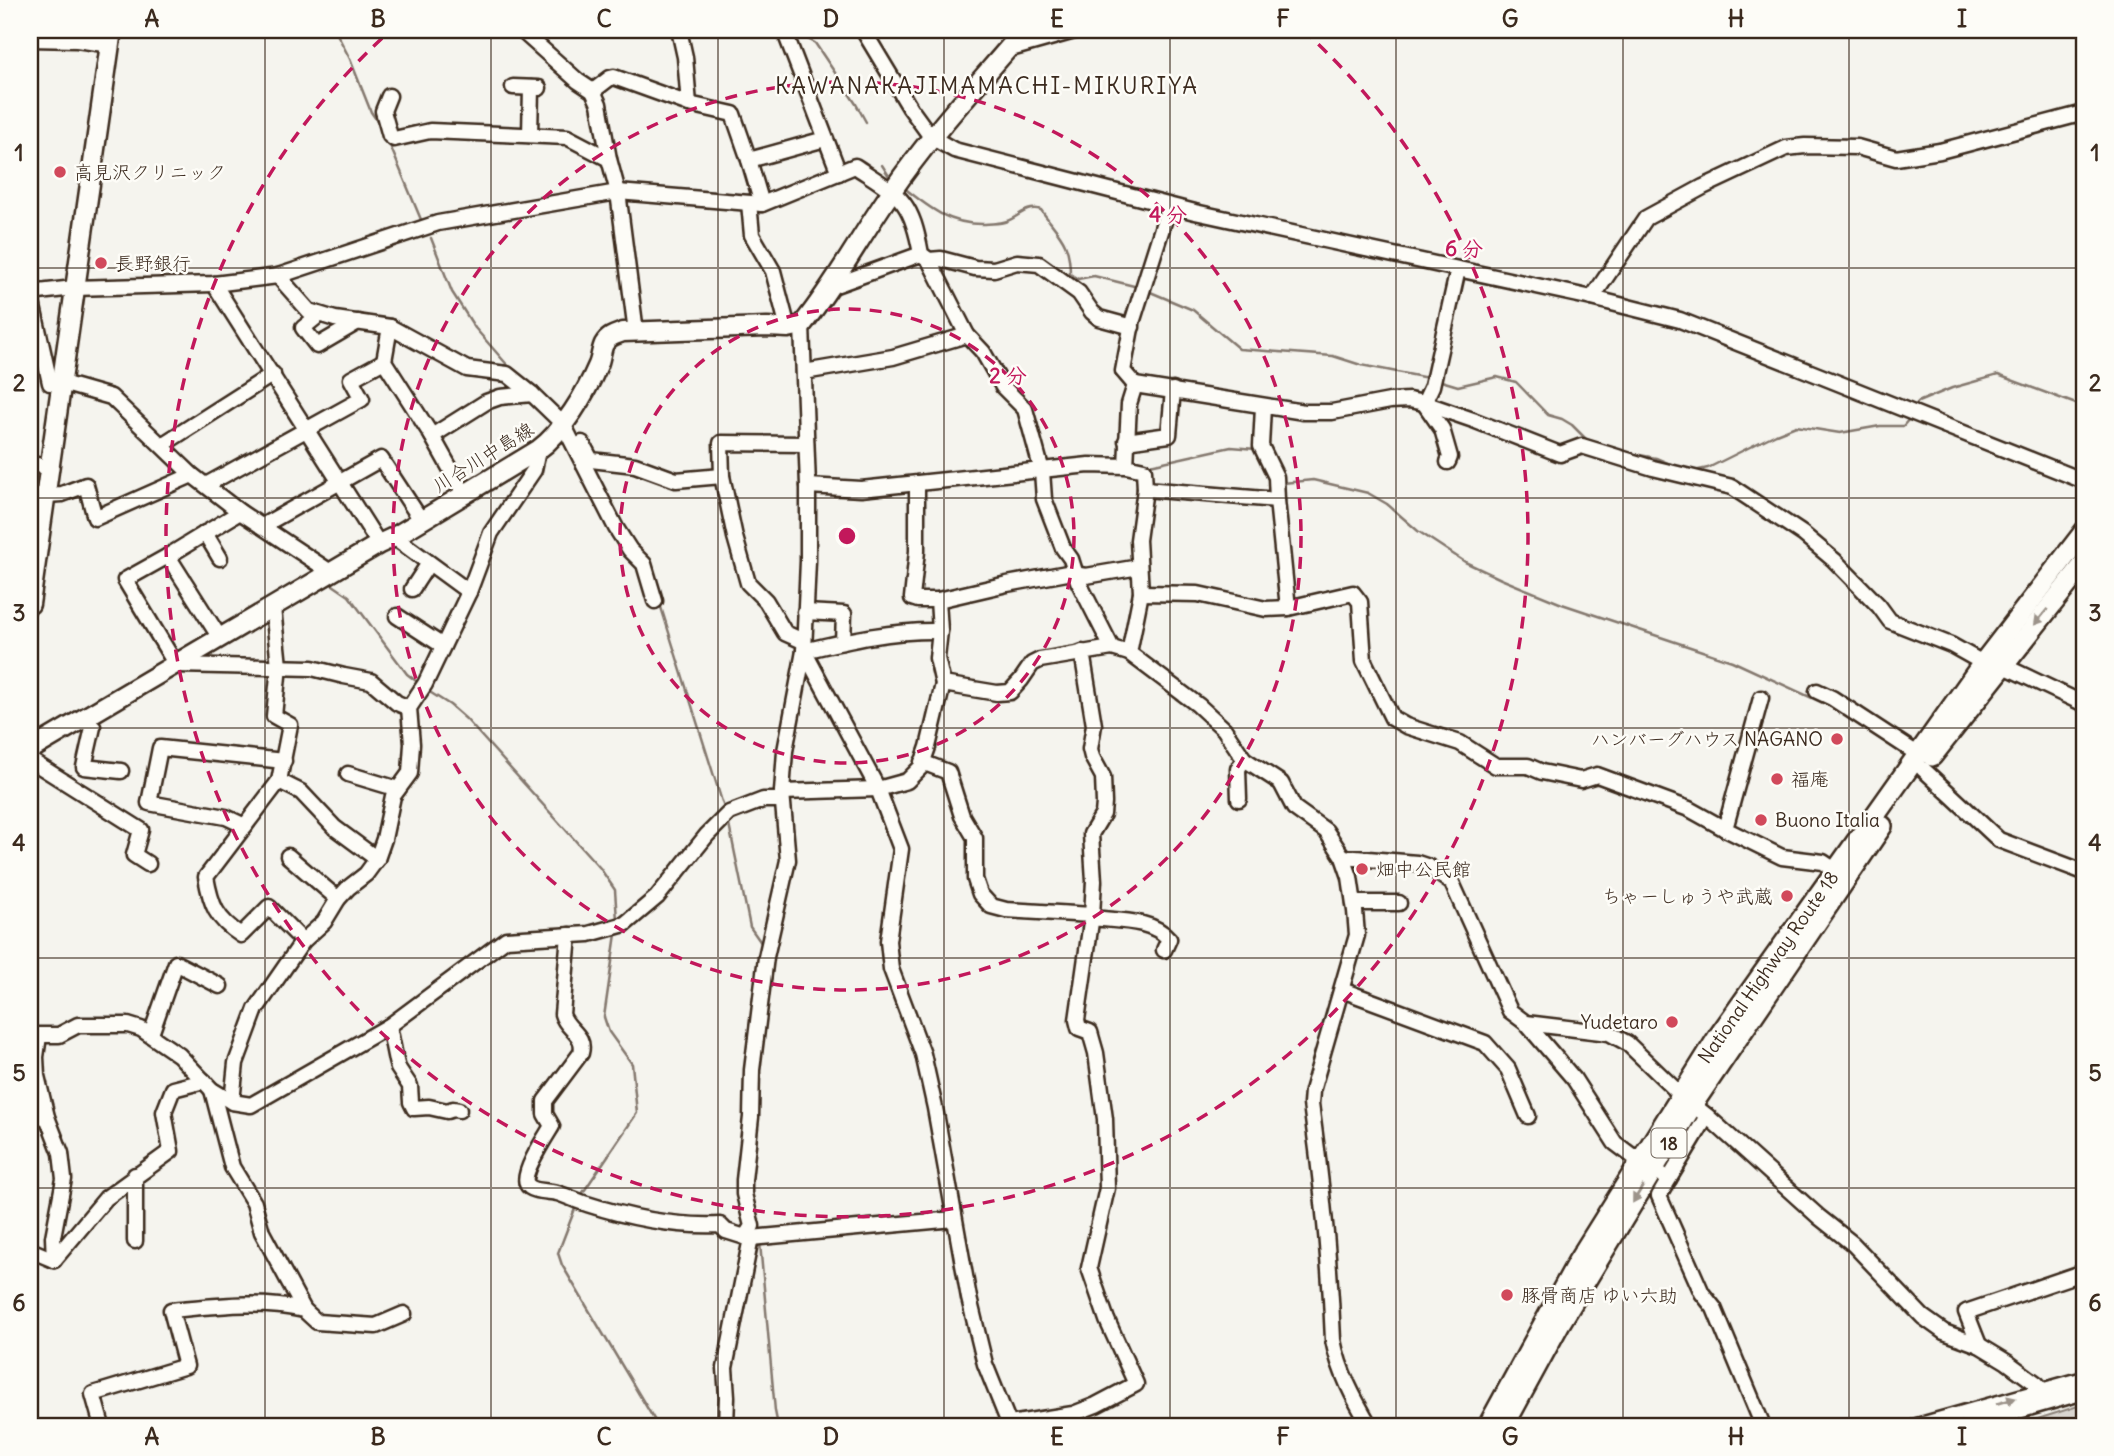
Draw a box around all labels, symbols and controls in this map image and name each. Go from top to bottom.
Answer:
text: A [145,4,160,33]
text: B [370,4,386,33]
text: C [596,4,612,33]
text: D [823,4,839,33]
text: E [1050,4,1064,33]
text: F [1276,4,1290,33]
text: G [1502,4,1518,33]
text: H [1728,4,1744,33]
text: I [1957,4,1967,33]
district label: KAWANAKAJIMAMACHI-MIKURIYA [775,71,1199,100]
text: 1 [14,138,24,167]
text: 1 [2090,138,2100,167]
place label: 高見沢クリニック [74,160,226,184]
marker: 高見沢クリニック [52,164,68,180]
text: 4 分 [1149,201,1187,228]
text: 6 分 [1445,235,1483,262]
place label: 長野銀行 [115,251,191,275]
marker: 長野銀行 [93,255,109,271]
text: 2 分 [989,362,1027,389]
text: 2 [13,368,26,397]
text: 2 [2089,368,2102,397]
street label: 川合川中島線 [428,417,538,497]
centre of rings [835,524,859,548]
text: 3 [12,598,26,627]
text: 3 [2088,598,2102,627]
one-way arrow [2034,607,2049,625]
place label: ハンバーグハウス NAGANO [1591,727,1823,751]
marker: ハンバーグハウス NAGANO [1829,731,1845,747]
place label: 福庵 [1791,767,1829,791]
marker: 福庵 [1769,771,1785,787]
place label: Buono Italia [1775,808,1880,832]
marker: Buono Italia [1753,812,1769,828]
text: 4 [12,828,26,857]
text: 4 [2088,828,2102,857]
place label: 畑中公民館 [1376,857,1471,881]
marker: 畑中公民館 [1354,861,1370,877]
street label: National Highway Route 18 [1692,866,1844,1068]
place label: ちゃーしゅうや武蔵 [1602,884,1773,908]
marker: ちゃーしゅうや武蔵 [1779,888,1795,904]
place label: Yudetaro [1581,1010,1658,1034]
marker: Yudetaro [1664,1014,1680,1030]
text: 5 [12,1058,26,1087]
text: 5 [2088,1058,2102,1087]
road number: 18 [1652,1128,1686,1158]
one-way arrow [1632,1185,1644,1204]
place label: 豚骨商店 ゆい六助 [1521,1283,1678,1307]
marker: 豚骨商店 ゆい六助 [1499,1287,1515,1303]
text: 6 [12,1288,26,1317]
text: 6 [2088,1288,2102,1317]
one-way arrow [1995,1395,2017,1406]
text: A [145,1422,160,1451]
text: B [370,1422,386,1451]
text: C [596,1422,612,1451]
text: D [823,1422,839,1451]
text: E [1050,1422,1064,1451]
text: F [1276,1422,1290,1451]
text: G [1502,1422,1518,1451]
text: H [1728,1422,1744,1451]
text: I [1957,1422,1967,1451]

